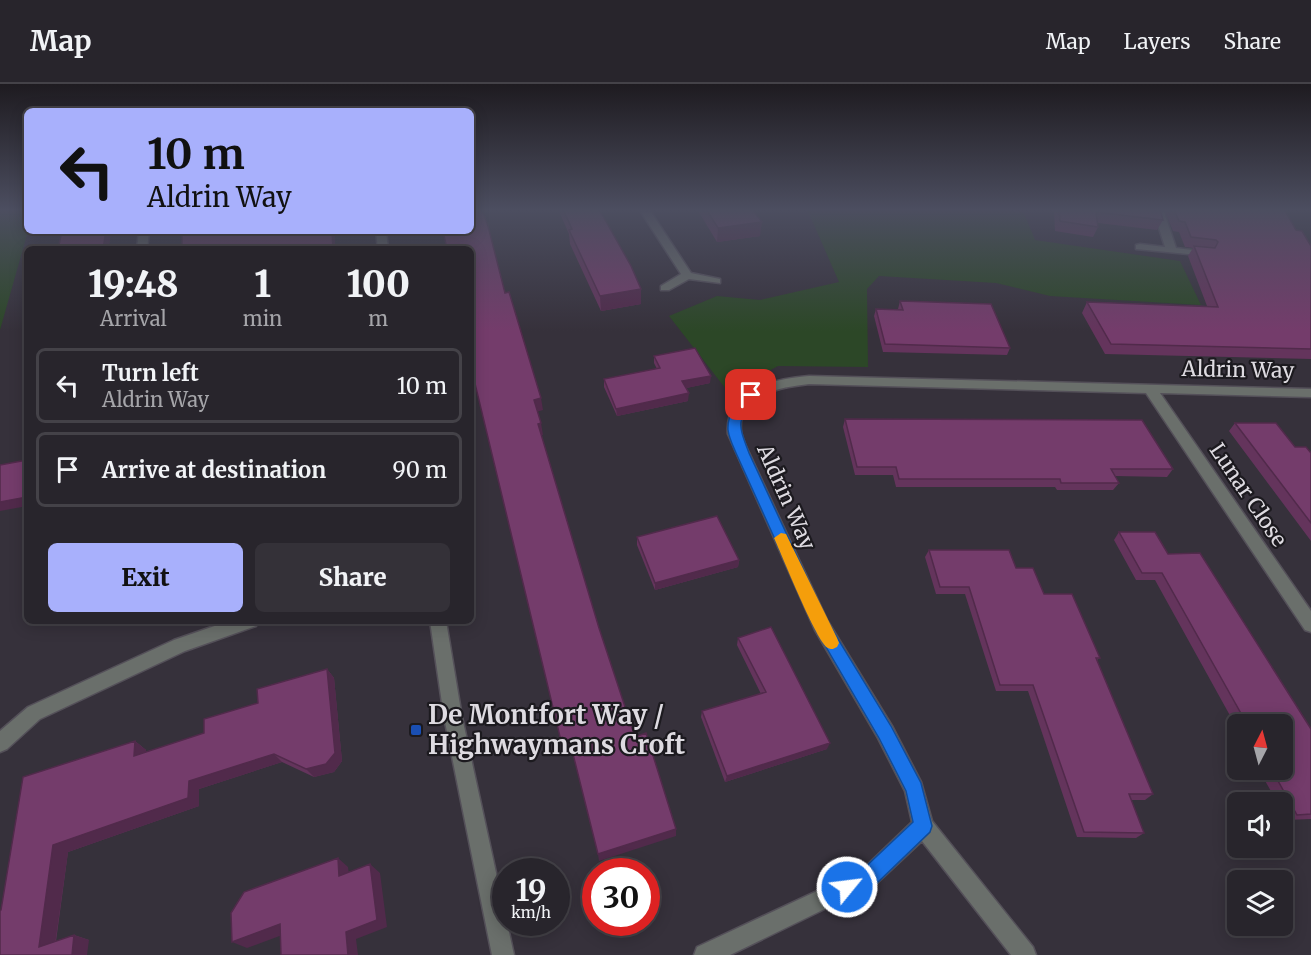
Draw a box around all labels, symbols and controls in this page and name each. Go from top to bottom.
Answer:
text: Map [30,23,92,59]
text: Map [1046,28,1091,55]
text: Layers [1124,28,1191,55]
text: Share [1224,28,1281,55]
text: 10 m [147,128,245,180]
icon: left [48,132,126,210]
text: Aldrin Way [147,180,292,214]
text: 19:48 [88,262,179,307]
text: 1 [254,262,271,307]
text: 100 [346,262,410,307]
text: Arrival [100,306,167,331]
text: min [243,306,282,331]
text: m [368,306,388,331]
street label: Aldrin Way [1180,355,1295,384]
text: Turn left [102,359,199,387]
icon: left [51,369,84,402]
pin [725,369,776,420]
text: 10 m [397,372,447,400]
icon: arrive [734,378,767,411]
text: Aldrin Way [102,387,209,412]
street label: Lunar Close [1204,438,1293,552]
street label: Aldrin Way [751,439,822,554]
icon: arrive [51,453,84,486]
text: Arrive at destination [102,456,326,484]
text: 90 m [392,456,447,484]
button: Exit [48,543,243,612]
button: Share [255,543,450,612]
place label: De Montfort Way / Highwaymans Croft [428,698,686,761]
north arrow [1227,714,1293,780]
map controls [1227,714,1293,936]
marker: De Montfort Way / Highwaymans Croft [409,723,423,737]
button: sound [1227,792,1293,858]
position arrow [815,855,879,919]
speed limit sign: 30 [582,858,660,936]
button: layers [1227,870,1293,936]
text: 19 [515,871,547,909]
text: km/h [511,903,551,922]

